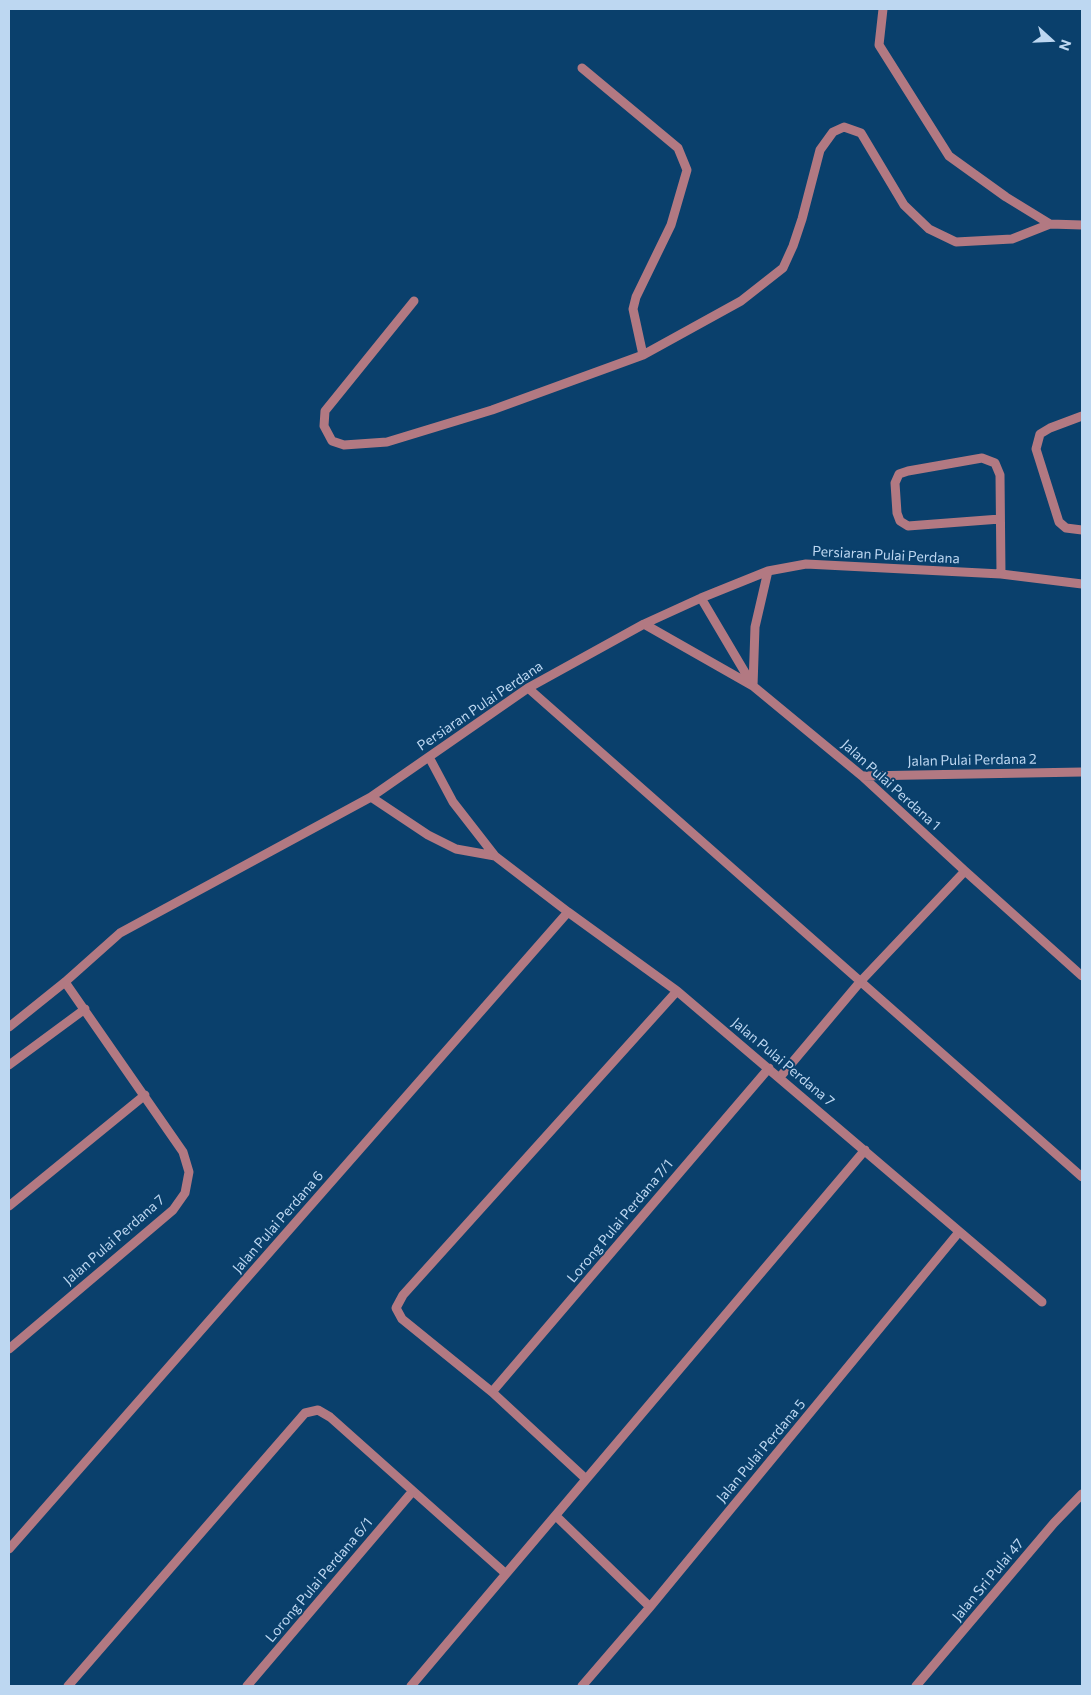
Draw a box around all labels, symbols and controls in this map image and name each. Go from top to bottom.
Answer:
north arrow [1026,15,1076,65]
text: N [1056,37,1075,53]
street label: Persiaran Pulai Perdana [812,543,960,567]
street label: Persiaran Pulai Perdana [414,658,546,754]
street label: Jalan Pulai Perdana 1 [838,736,944,834]
street label: Jalan Pulai Perdana 2 [907,750,1037,770]
street label: Jalan Pulai Perdana 7 [728,1014,838,1110]
street label: Lorong Pulai Perdana 7/1 [564,1156,676,1286]
street label: Jalan Pulai Perdana 6 [229,1167,327,1277]
street label: Jalan Pulai Perdana 7 [60,1191,168,1289]
street label: Jalan Pulai Perdana 5 [713,1396,809,1506]
street label: Lorong Pulai Perdana 6/1 [262,1514,376,1646]
street label: Jalan Sri Pulai 47 [949,1535,1027,1625]

